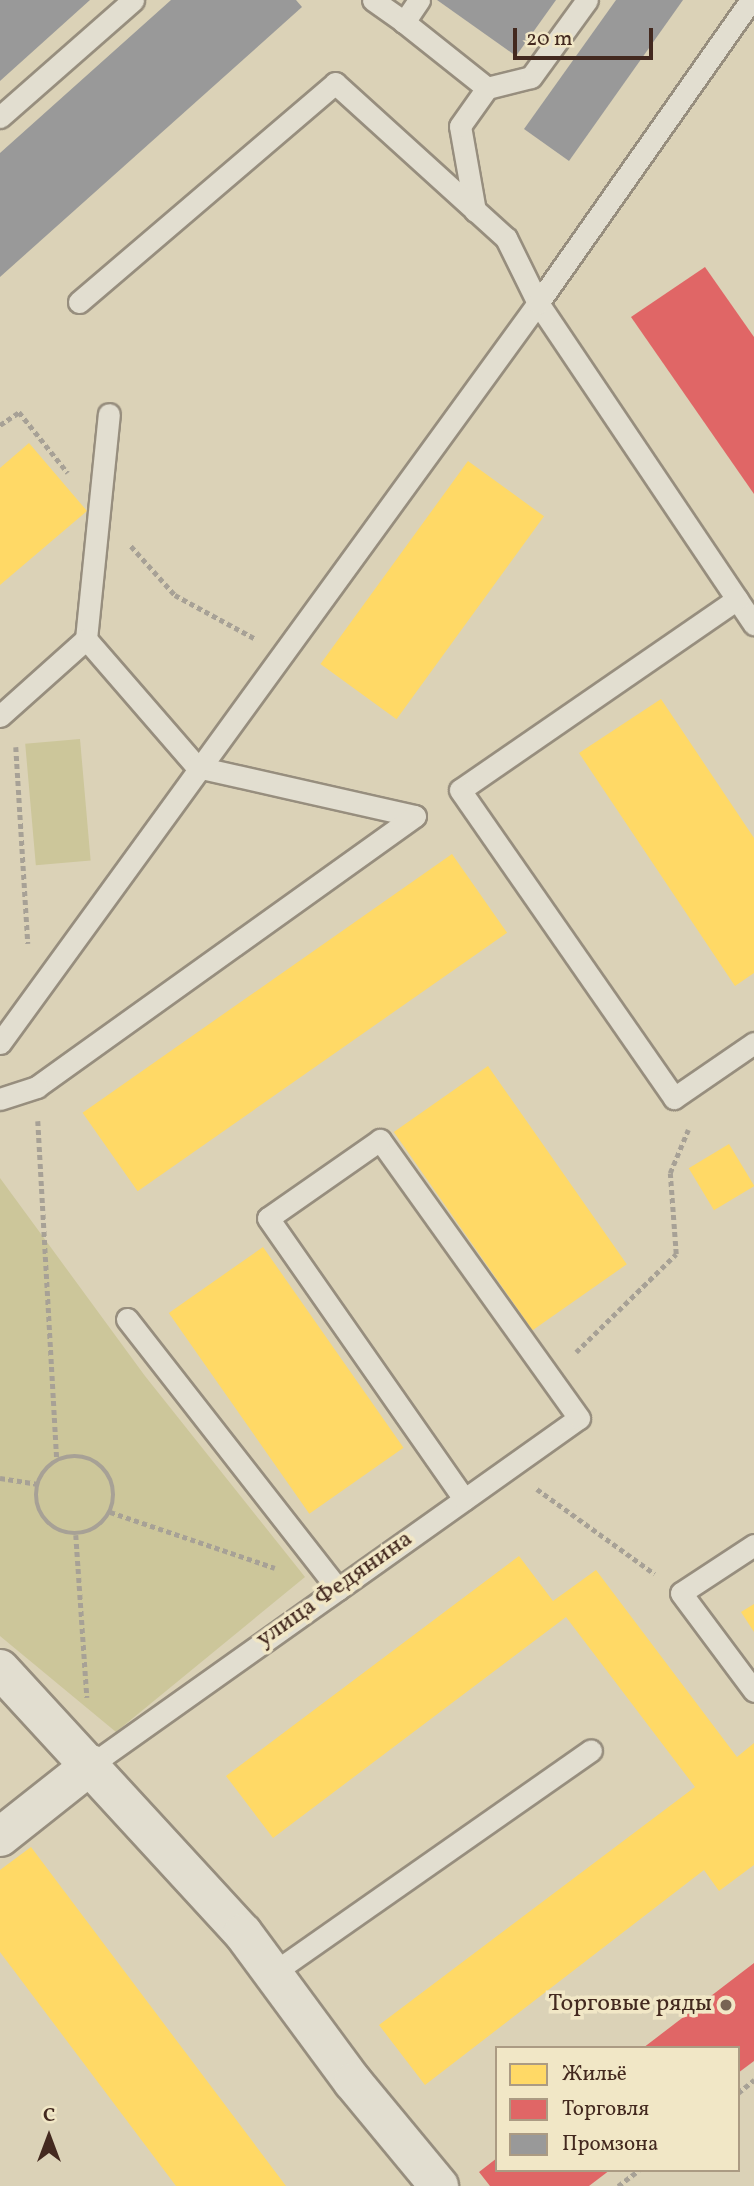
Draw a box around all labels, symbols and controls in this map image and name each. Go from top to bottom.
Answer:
scale bar [516,14,656,58]
text: 20 m [526,25,572,54]
street label: улица Федянина [251,1525,419,1655]
place label: Торговые ряды [548,1991,712,2019]
marker: Торговые ряды [718,1997,734,2013]
legend [495,2046,740,2172]
text: Жильё [562,2060,627,2089]
text: Торговля [562,2095,649,2124]
north arrow [14,2102,84,2172]
text: С [43,2103,55,2129]
text: Промзона [562,2130,658,2159]

